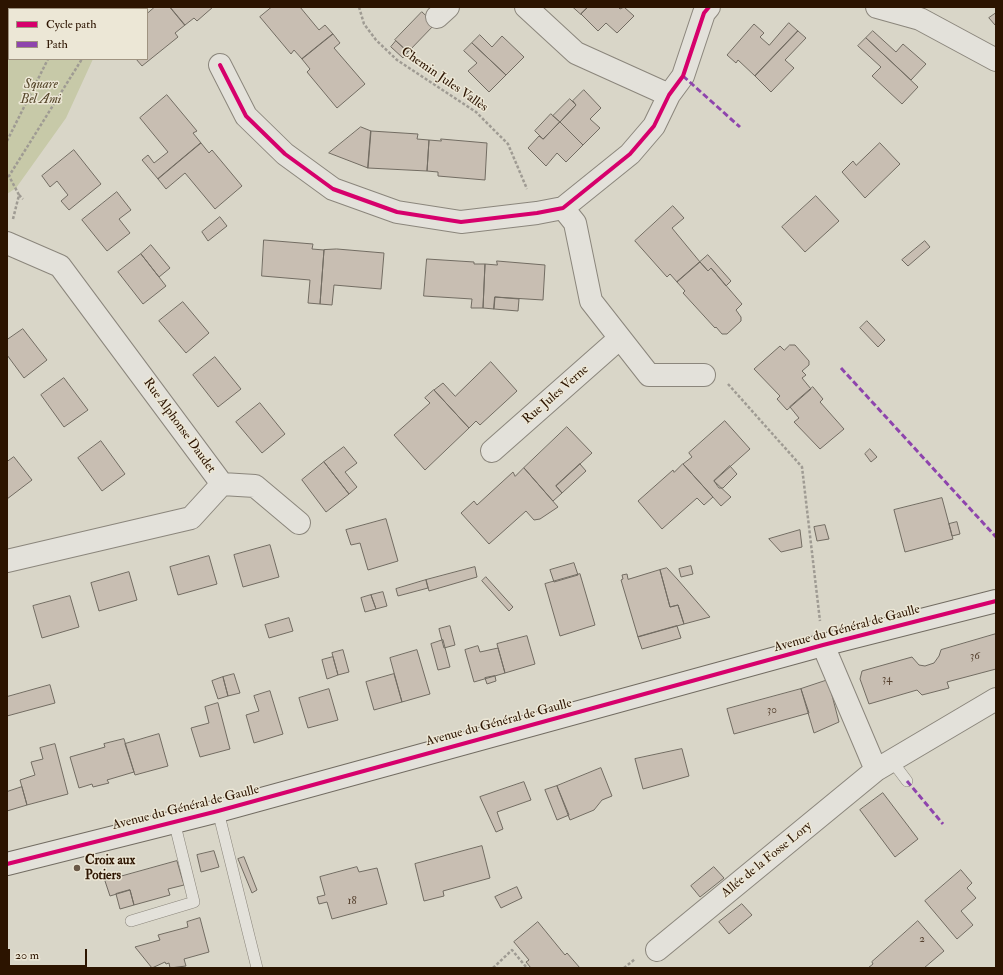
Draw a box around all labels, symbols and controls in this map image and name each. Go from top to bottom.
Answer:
legend [8,8,148,60]
text: Cycle path [46,17,96,32]
text: Path [46,37,68,52]
street label: Chemin Jules Vallès [398,44,490,116]
park label: Square Bel Ami [21,77,61,108]
street label: Rue Jules Verne [520,362,592,428]
street label: Rue Alphonse Daudet [139,376,219,476]
street label: Avenue du Général de Gaulle [772,602,922,656]
house number: 36 [970,650,980,664]
house number: 34 [882,673,892,687]
street label: Avenue du Général de Gaulle [424,696,574,750]
house number: 30 [767,704,777,718]
street label: Avenue du Général de Gaulle [111,782,261,834]
street label: Allée de la Fosse Lory [719,819,815,901]
place label: Croix aux Potiers [85,853,135,884]
marker: Croix aux Potiers [72,863,82,873]
house number: 18 [347,895,357,909]
house number: 2 [919,933,925,947]
scale bar [10,941,89,967]
text: 20 m [15,948,39,963]

